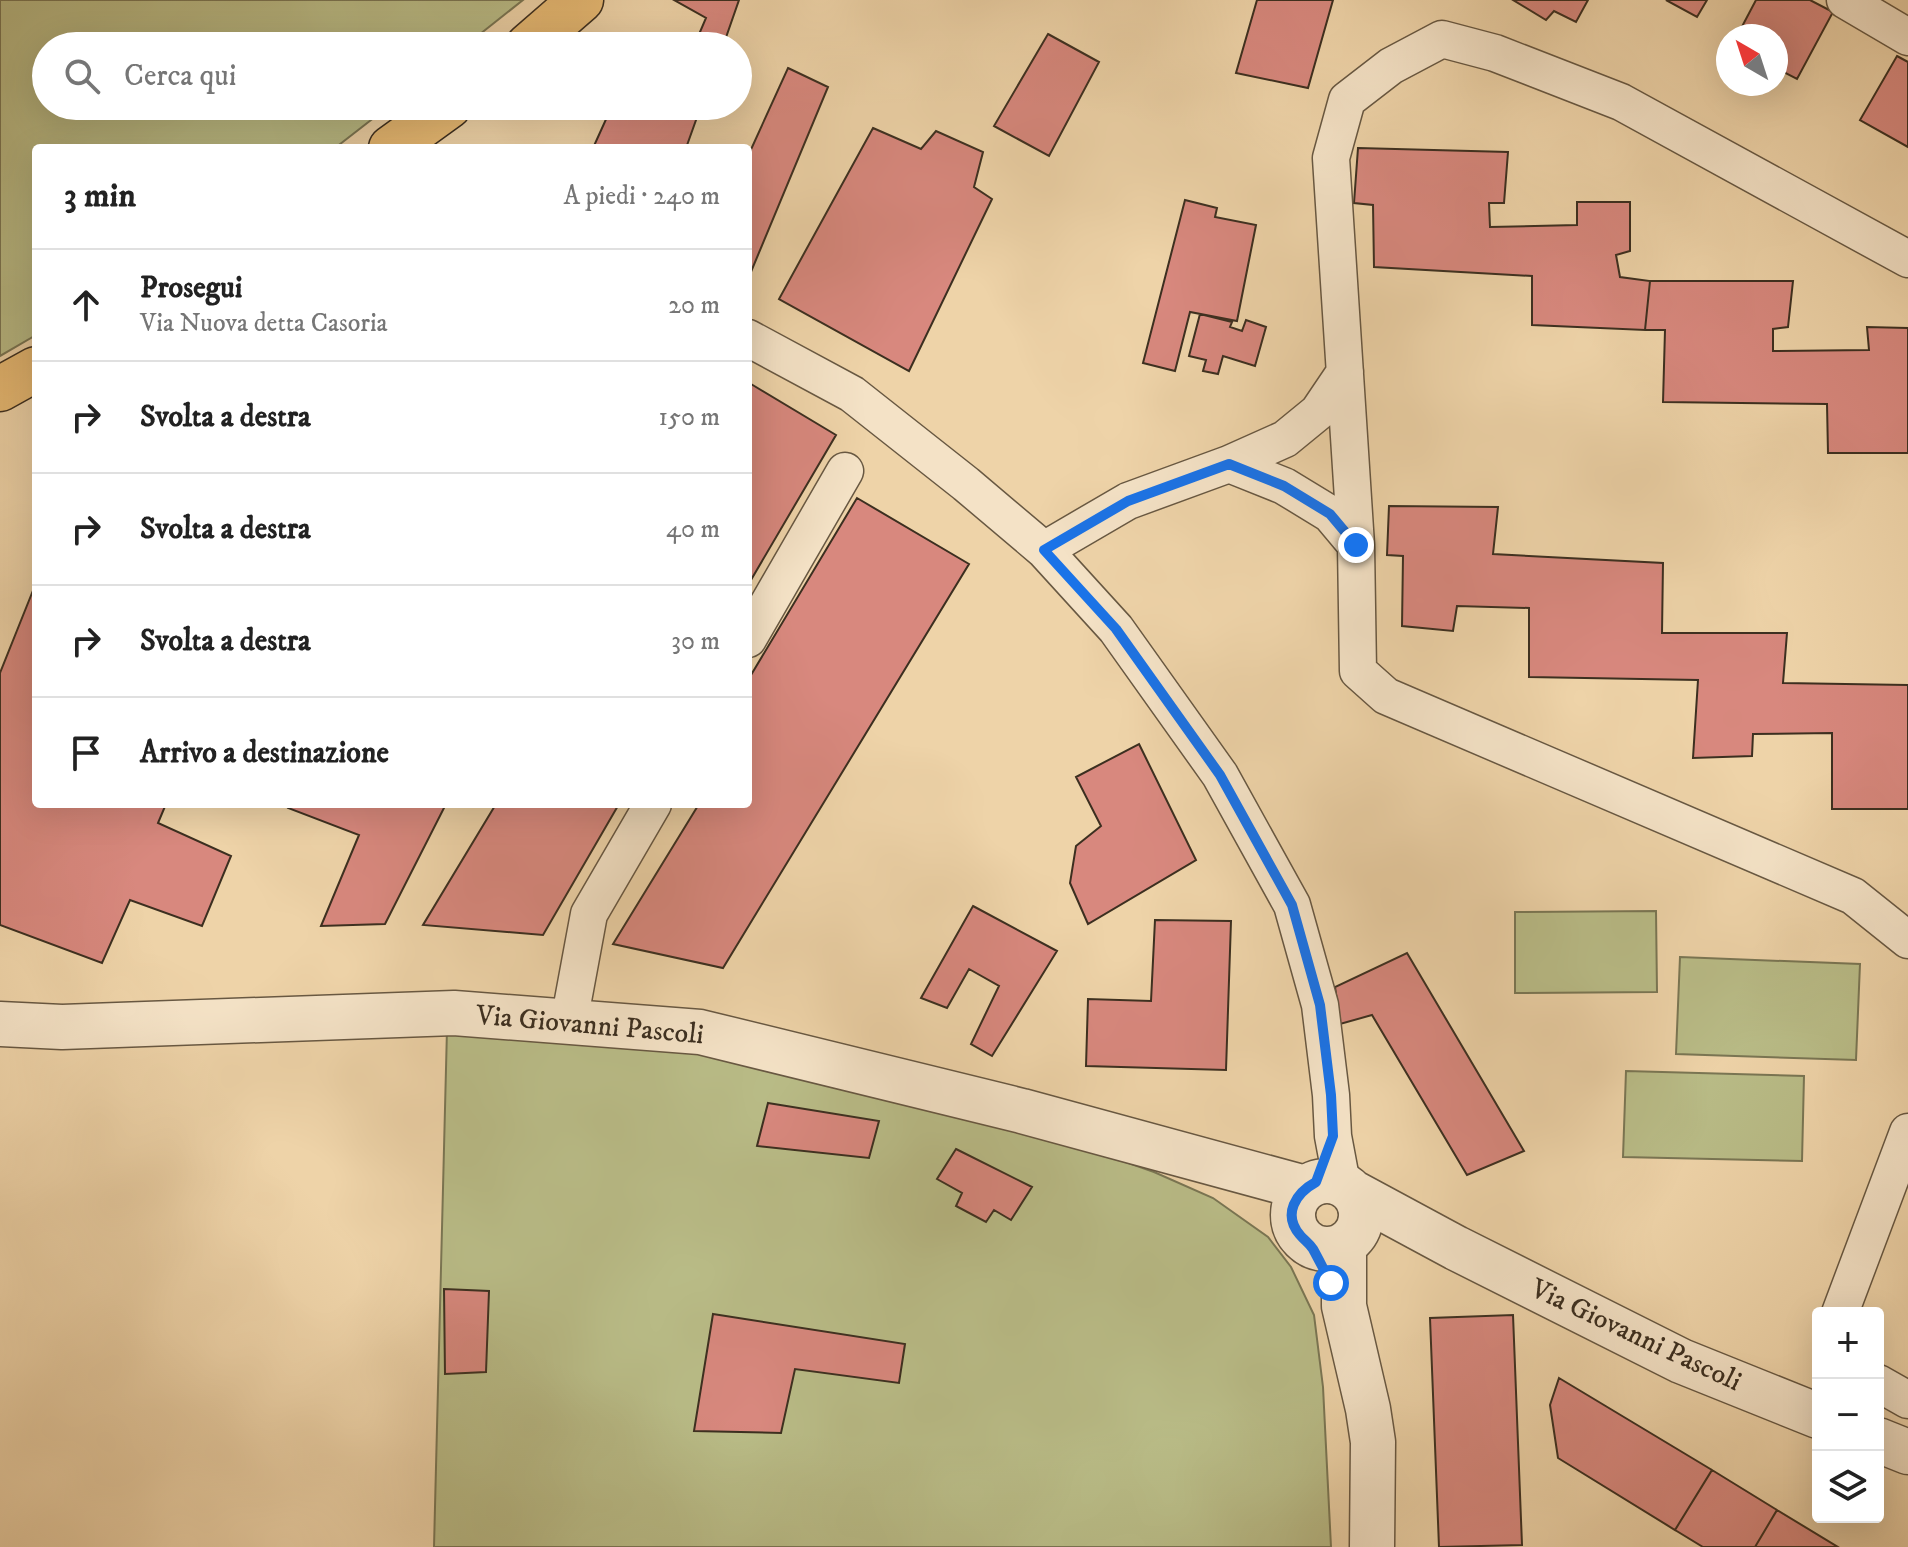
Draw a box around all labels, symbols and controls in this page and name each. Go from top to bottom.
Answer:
north arrow [1716,24,1788,96]
search box [32,32,752,120]
icon: search [60,54,104,98]
text: Cerca qui [124,58,237,95]
text: 3 min [64,175,136,217]
text: A piedi · 240 m [563,180,720,213]
text: Prosegui [140,270,242,307]
icon: ahead [64,283,108,327]
text: 20 m [668,289,720,322]
text: Via Nuova detta Casoria [140,307,388,340]
icon: right [64,395,108,439]
text: Svolta a destra [140,399,311,436]
text: 150 m [659,401,720,434]
icon: right [64,507,108,551]
text: Svolta a destra [140,511,311,548]
text: 40 m [666,513,720,546]
route end [1338,527,1374,563]
icon: right [64,619,108,663]
text: Svolta a destra [140,623,311,660]
text: 30 m [671,625,720,658]
icon: arrive [64,731,108,775]
text: Arrivo a destinazione [140,735,389,772]
street label: Via Giovanni Pascoli [474,998,705,1052]
route start [1313,1265,1349,1301]
street label: Via Giovanni Pascoli [1524,1270,1747,1399]
map controls [1812,1307,1884,1523]
button: + [1812,1307,1884,1379]
button: − [1812,1379,1884,1451]
button: layers [1812,1451,1884,1523]

